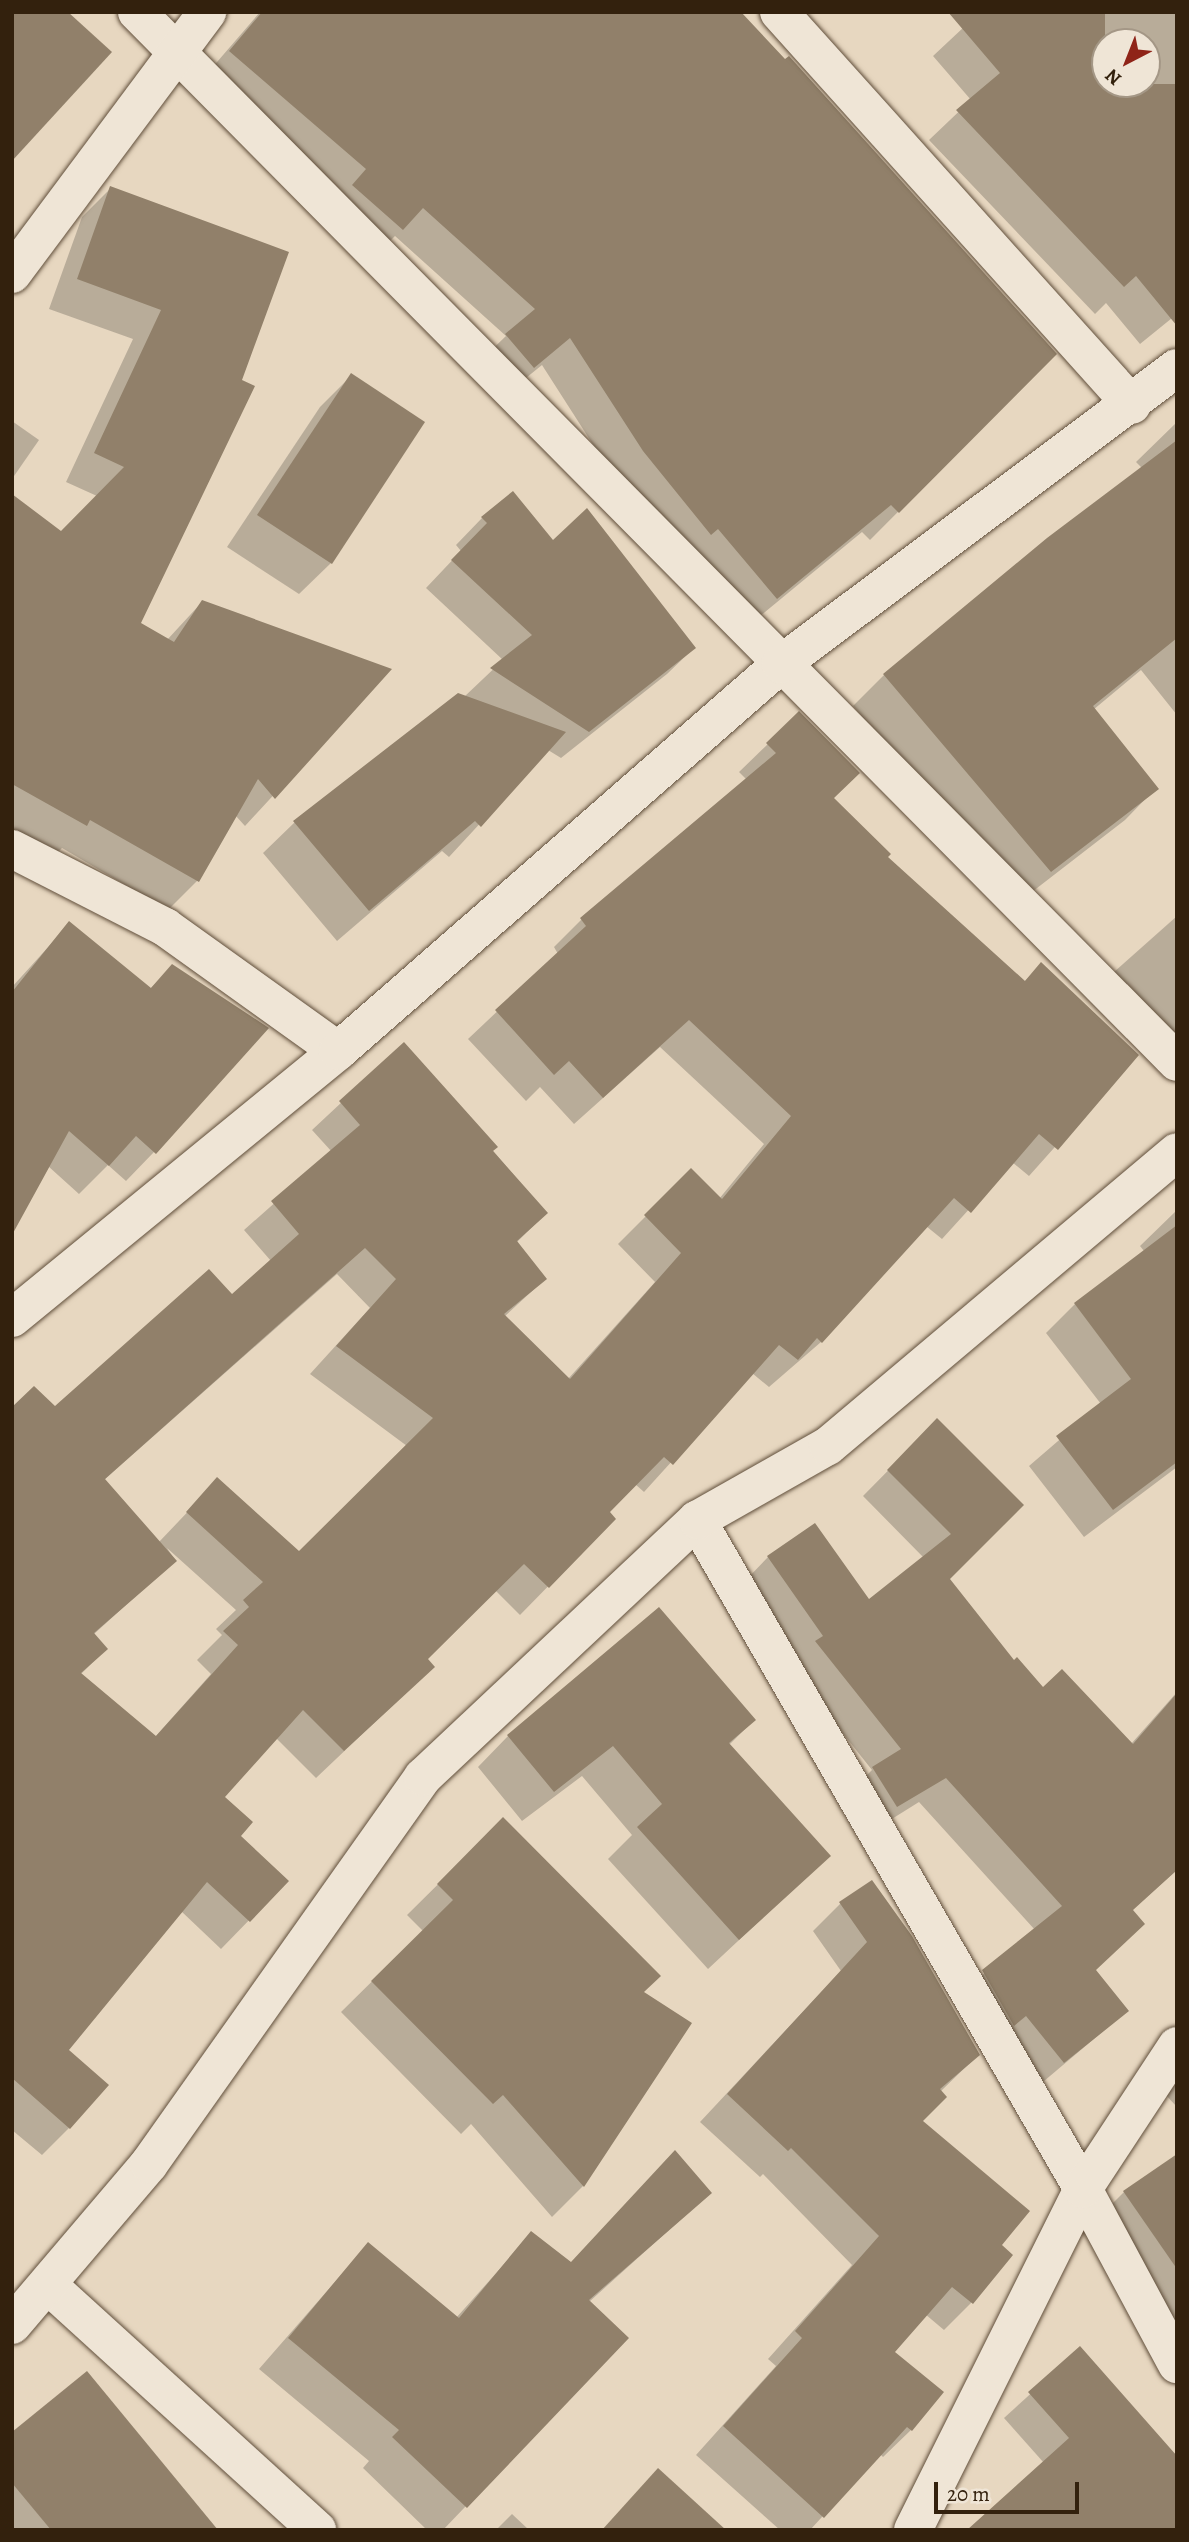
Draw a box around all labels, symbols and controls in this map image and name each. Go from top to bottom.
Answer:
north arrow [1091,28,1161,98]
text: N [1099,63,1127,91]
scale bar [937,2468,1082,2512]
text: 20 m [947,2480,990,2508]

